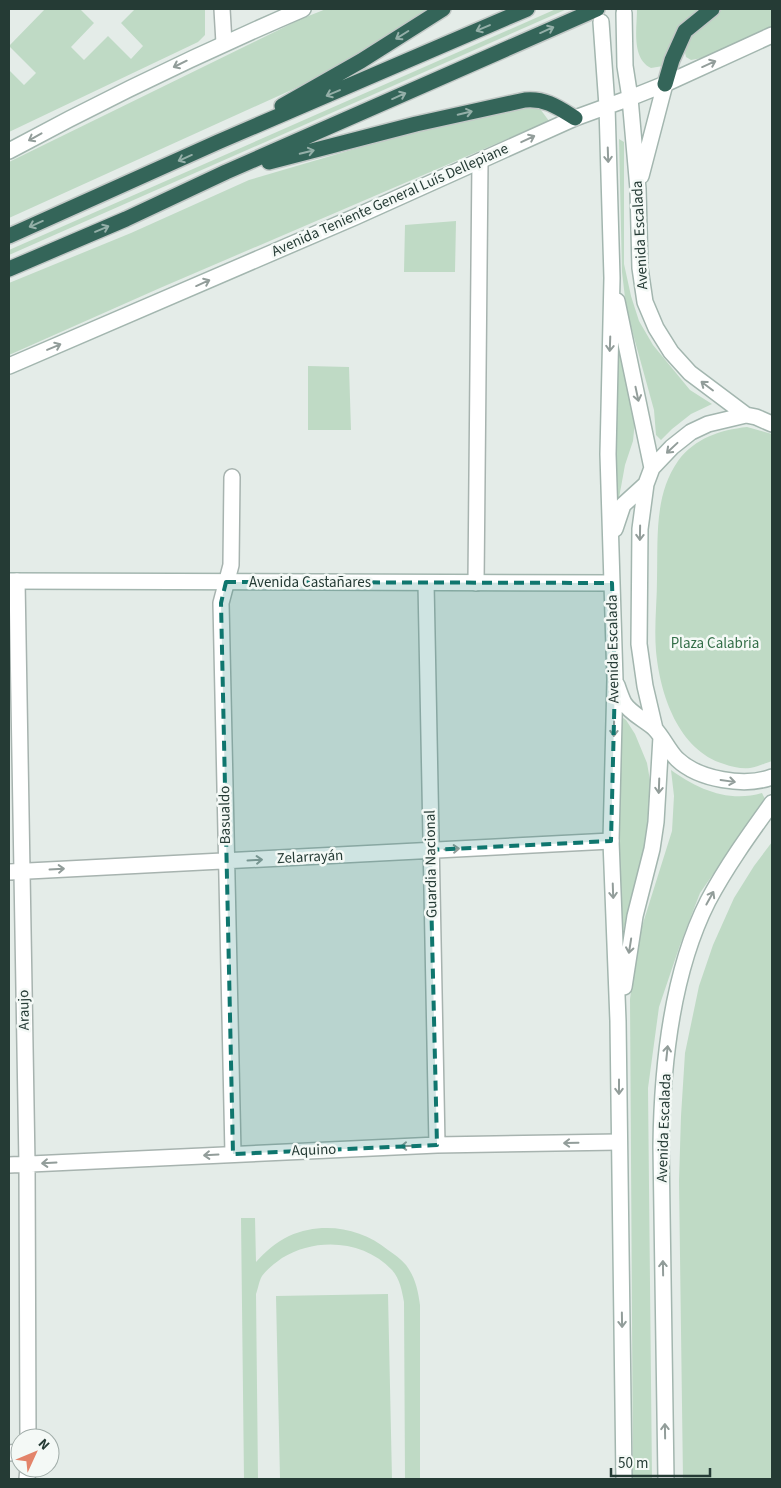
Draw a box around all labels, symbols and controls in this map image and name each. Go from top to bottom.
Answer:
one-way arrow [476,24,491,34]
one-way arrow [539,25,554,35]
one-way arrow [395,29,409,40]
one-way arrow [701,58,716,68]
one-way arrow [173,60,188,69]
one-way arrow [326,89,341,98]
one-way arrow [391,91,406,101]
one-way arrow [457,108,473,117]
one-way arrow [28,133,43,142]
one-way arrow [520,134,535,144]
street label: Avenida Teniente General Luís Dellepiane [268,138,512,262]
one-way arrow [604,146,613,162]
one-way arrow [299,147,315,156]
one-way arrow [178,153,193,163]
street label: Avenida Escalada [627,180,653,290]
one-way arrow [29,219,44,229]
one-way arrow [94,224,109,234]
one-way arrow [195,277,210,287]
one-way arrow [605,336,615,352]
one-way arrow [46,342,61,352]
one-way arrow [701,380,714,391]
one-way arrow [633,385,643,401]
one-way arrow [665,442,678,454]
one-way arrow [635,524,645,540]
street label: Avenida Castañares [249,572,371,593]
street label: Avenida Escalada [602,594,624,704]
park label: Plaza Calabria [671,633,759,654]
one-way arrow [609,721,618,737]
one-way arrow [720,776,736,786]
one-way arrow [654,778,663,794]
street label: Basualdo [214,785,236,845]
street label: Guardia Nacional [420,810,442,918]
street label: Zelarrayán [276,845,344,869]
one-way arrow [444,845,460,854]
one-way arrow [246,855,262,864]
one-way arrow [49,865,65,874]
one-way arrow [609,883,618,899]
one-way arrow [705,890,715,905]
one-way arrow [625,937,635,953]
street label: Araujo [13,990,35,1030]
one-way arrow [662,1046,671,1062]
street label: Avenida Escalada [652,1073,676,1183]
one-way arrow [614,1079,624,1095]
one-way arrow [563,1138,579,1148]
street label: Aquino [291,1139,337,1161]
one-way arrow [400,1142,416,1151]
one-way arrow [203,1150,219,1159]
one-way arrow [41,1158,57,1167]
one-way arrow [658,1260,668,1276]
one-way arrow [617,1312,627,1328]
one-way arrow [660,1423,670,1439]
north arrow [10,1428,60,1478]
text: N [33,1434,54,1455]
scale bar [611,1446,710,1478]
text: 50 m [618,1453,648,1474]

